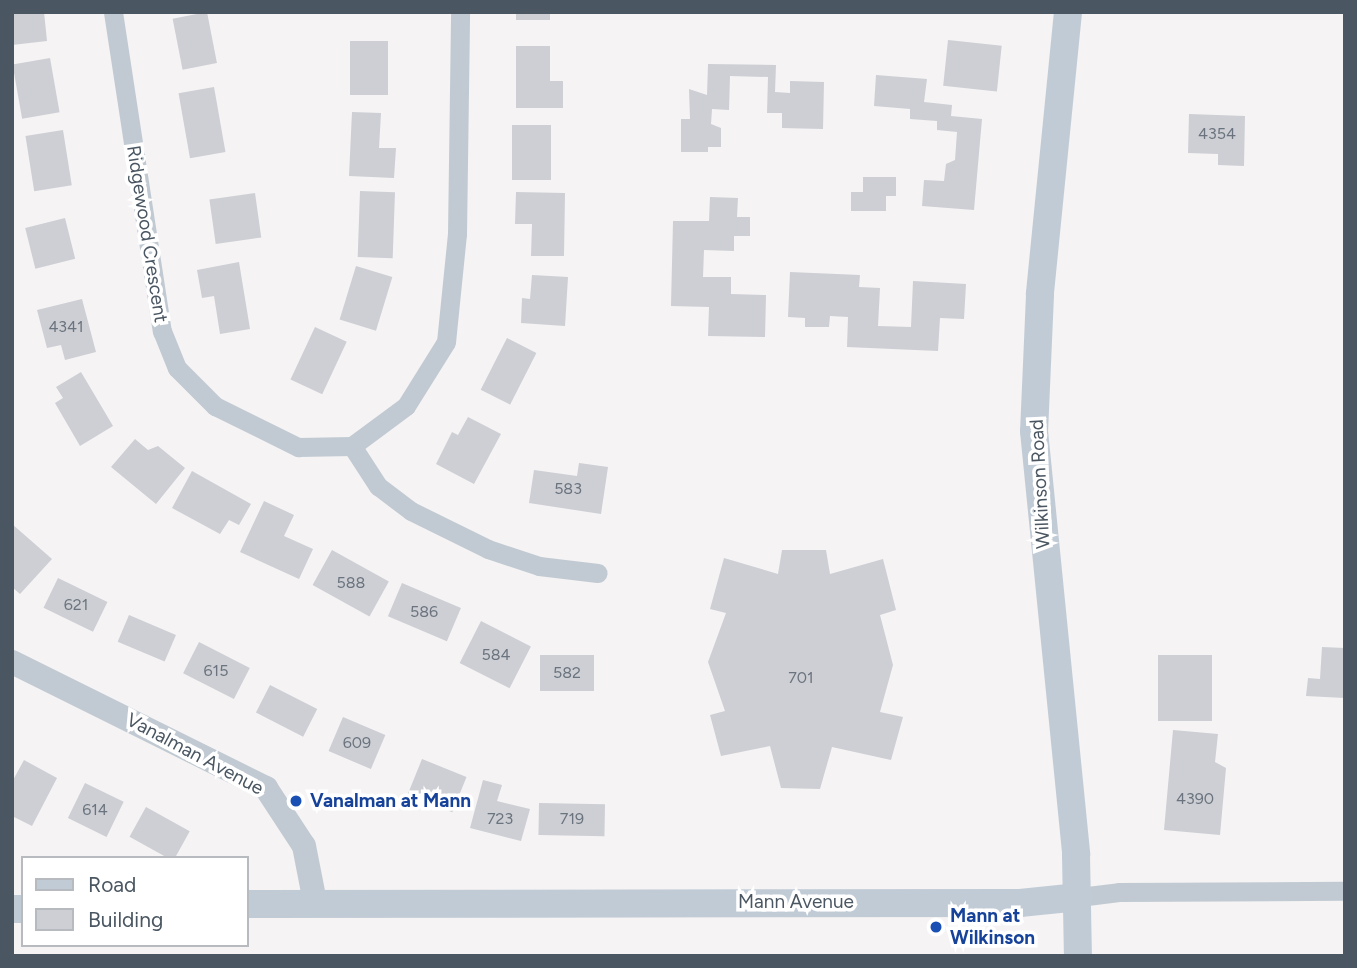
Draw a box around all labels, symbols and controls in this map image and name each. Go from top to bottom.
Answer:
house number: 4354 [1198,124,1236,144]
street label: Ridgewood Crescent [122,144,172,324]
house number: 4341 [48,317,84,337]
street label: Wilkinson Road [1025,419,1055,549]
house number: 583 [554,479,582,499]
house number: 588 [337,573,365,593]
house number: 621 [64,595,88,615]
house number: 586 [410,602,438,622]
house number: 584 [482,645,510,665]
house number: 615 [204,661,228,681]
house number: 582 [553,663,581,683]
house number: 701 [788,668,814,688]
street label: Vanalman Avenue [123,708,267,800]
house number: 609 [343,733,371,753]
house number: 4390 [1176,789,1214,809]
place label: Vanalman at Mann [310,790,471,812]
marker: Vanalman at Mann [288,793,304,809]
house number: 614 [82,800,108,820]
house number: 723 [487,809,513,829]
house number: 719 [560,809,584,829]
legend [21,856,248,947]
text: Road [88,872,136,897]
street label: Mann Avenue [738,891,854,913]
place label: Mann at Wilkinson [950,905,1035,949]
text: Building [88,907,163,932]
marker: Mann at Wilkinson [928,919,944,935]

